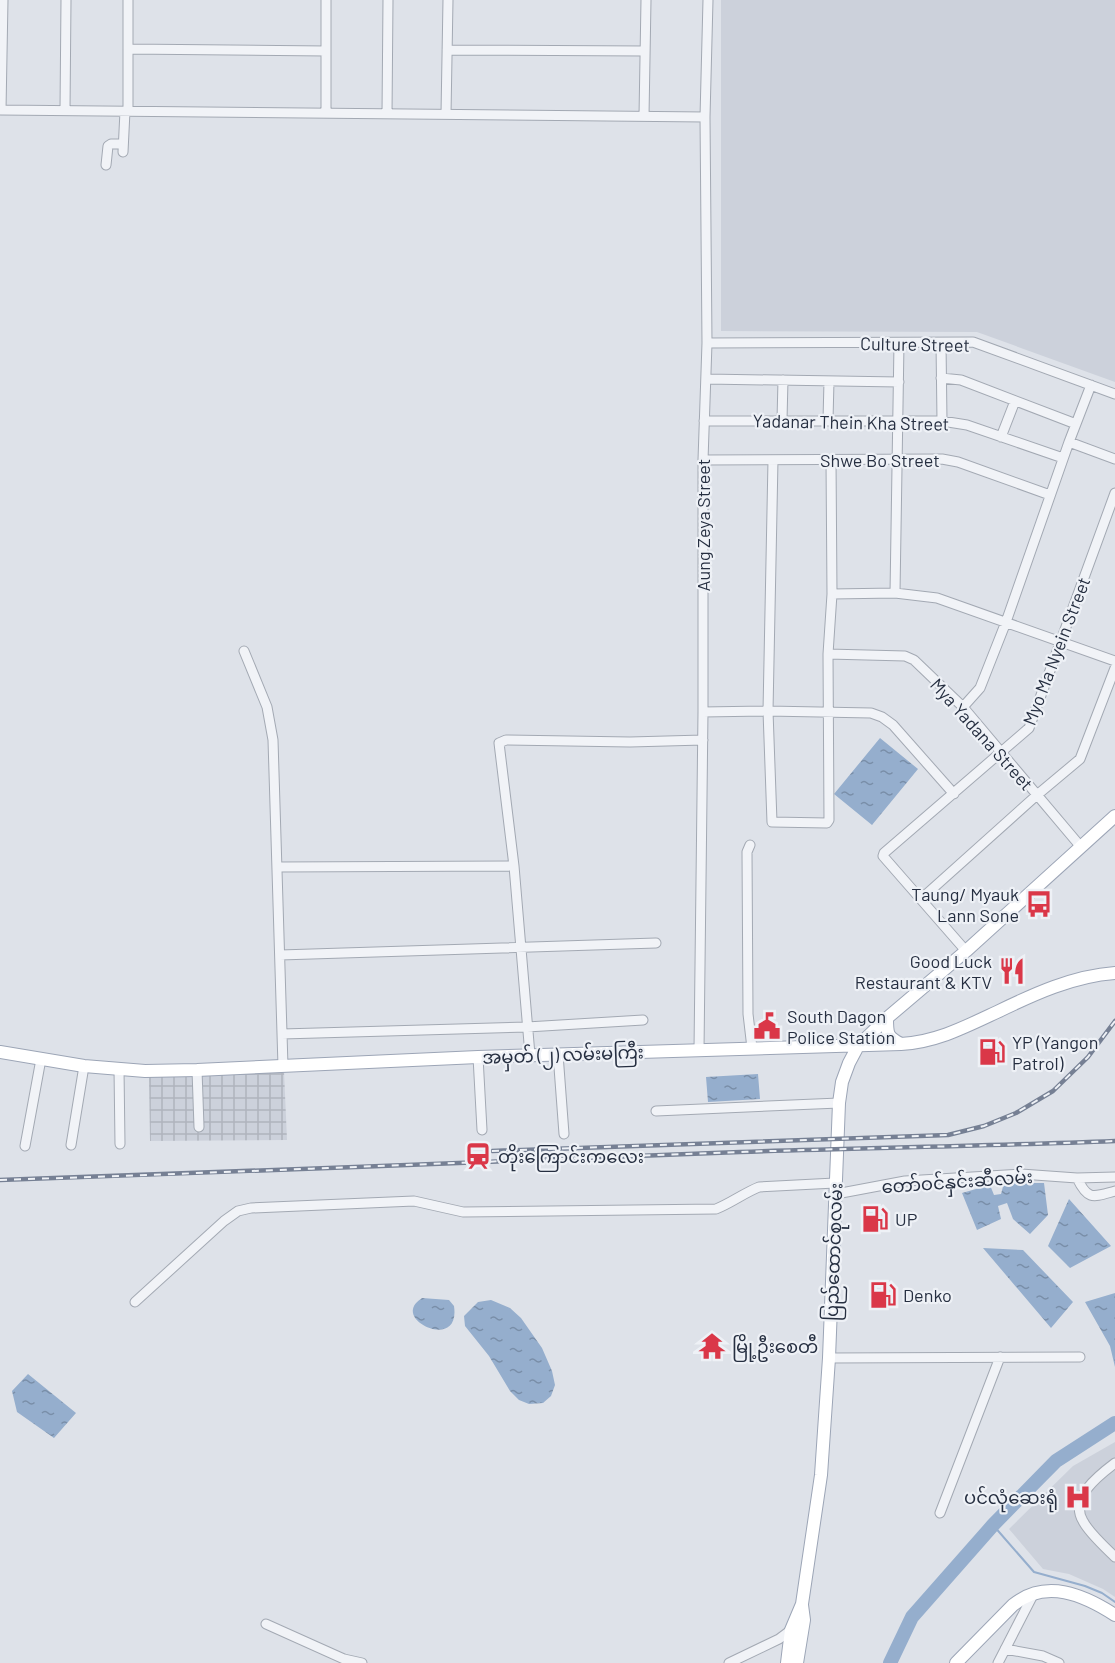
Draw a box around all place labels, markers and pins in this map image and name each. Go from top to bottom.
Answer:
place label: Taung/ Myauk Lann Sone [911,883,1019,926]
bus stop icon: Taung/ Myauk Lann Sone [1024,889,1054,919]
place label: Good Luck Restaurant & KTV [855,950,992,993]
restaurant icon: Good Luck Restaurant & KTV [997,956,1027,986]
place label: South Dagon Police Station [787,1005,895,1048]
public building icon: South Dagon Police Station [752,1011,782,1041]
place label: YP (Yangon Patrol) [1012,1031,1098,1074]
fuel station icon: YP (Yangon Patrol) [977,1037,1007,1067]
station icon: တိုးကြောင်းကလေး [463,1141,493,1171]
place label: တိုးကြောင်းကလေး [498,1143,644,1172]
fuel station icon: UP [860,1204,890,1234]
place label: UP [895,1208,917,1230]
fuel station icon: Denko [868,1280,898,1310]
place label: Denko [903,1284,952,1306]
temple icon: မြို့ဦးစေတီ [697,1331,727,1361]
place label: မြို့ဦးစေတီ [732,1333,818,1362]
hospital icon: ပင်လုံဆေးရုံ [1063,1482,1093,1512]
place label: ပင်လုံဆေးရုံ [964,1485,1058,1513]

